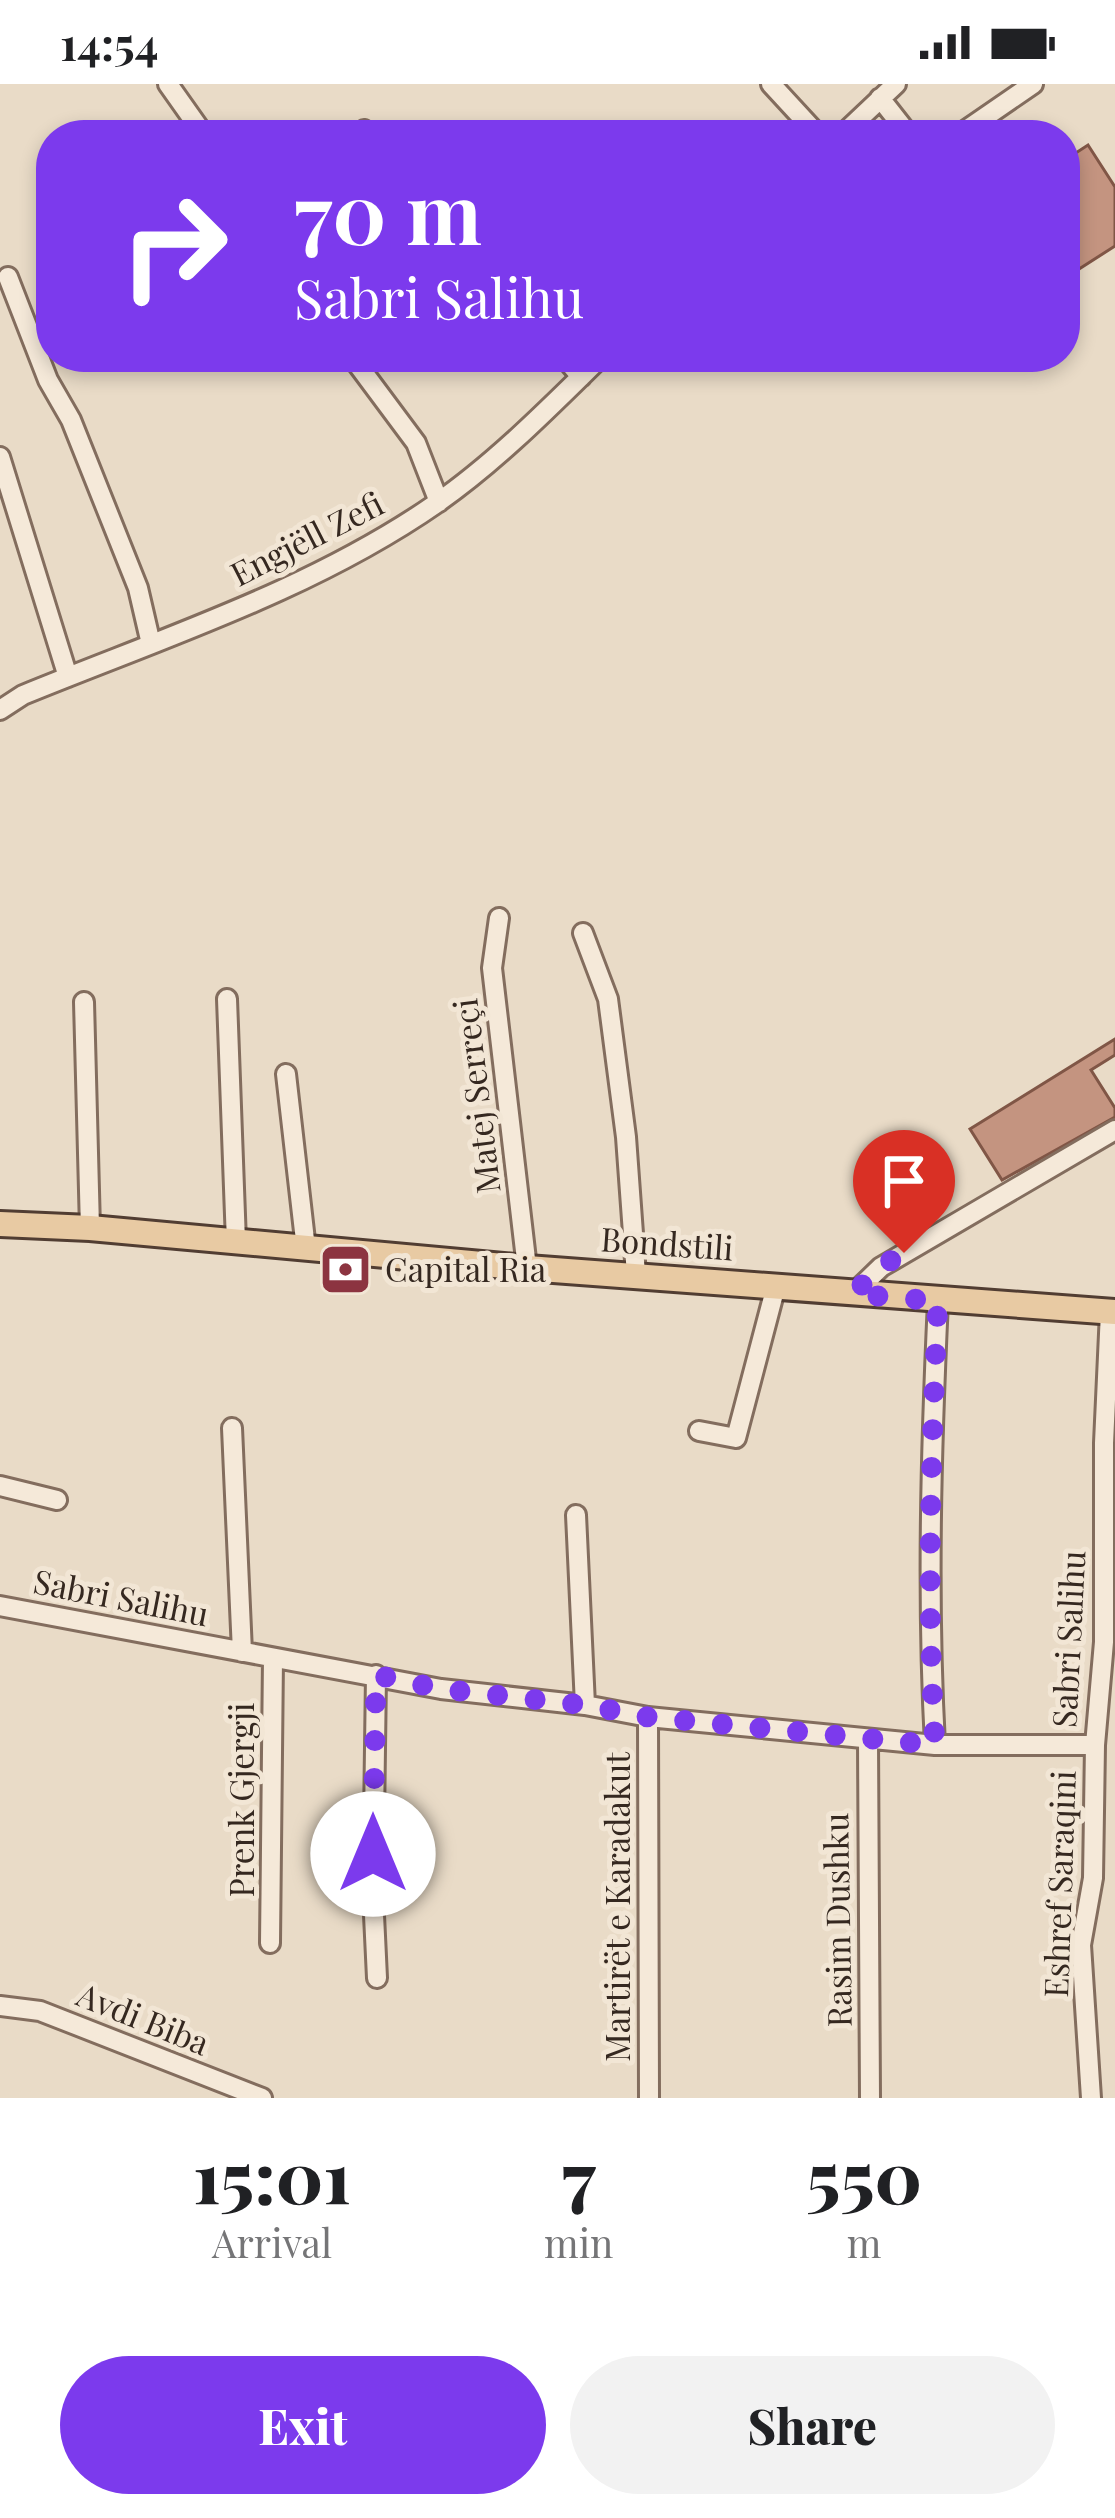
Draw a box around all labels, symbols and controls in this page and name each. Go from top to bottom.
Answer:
text: 14:54 [60,12,158,72]
text: 70 m [294,154,482,266]
icon: right [96,168,252,324]
text: Sabri Salihu [294,261,584,333]
street label: Engjëll Zefi [222,480,390,595]
street label: Matej Serreçi [441,996,509,1196]
pin [853,1130,955,1253]
icon: arrive [871,1148,937,1214]
street label: Bondstili [599,1215,735,1269]
bank icon: Capital Ria [318,1242,374,1298]
place label: Capital Ria [385,1246,547,1290]
street label: Sabri Salihu [1040,1549,1094,1729]
street label: Sabri Salihu [30,1558,213,1635]
street label: Prenk Gjergji [218,1703,262,1898]
street label: Martirët e Karadakut [594,1751,638,2062]
street label: Eshref Saraqini [1032,1770,1084,1998]
position arrow [310,1791,436,1917]
street label: Rasim Dushku [812,1813,860,2028]
street label: Avdi Biba [70,1970,217,2064]
text: 15:01 [193,2126,351,2222]
text: 7 [562,2126,596,2222]
text: 550 [806,2126,922,2222]
text: Arrival [212,2216,332,2268]
text: min [544,2216,613,2268]
text: m [847,2216,881,2268]
button: Exit [60,2356,546,2494]
button: Share [570,2356,1055,2494]

